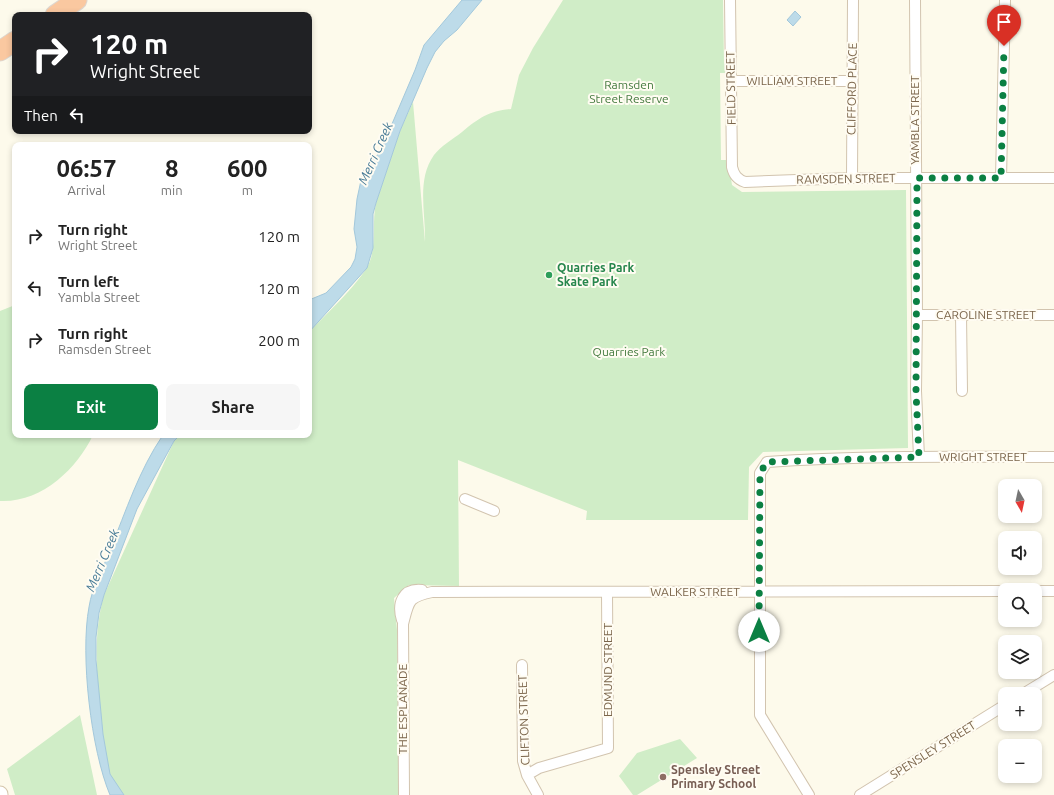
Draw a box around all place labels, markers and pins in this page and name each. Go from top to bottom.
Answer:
pin [987,5,1021,46]
place label: Quarries Park Skate Park [557,261,634,288]
marker: Quarries Park Skate Park [544,270,554,280]
place label: Spensley Street Primary School [671,763,760,790]
marker: Spensley Street Primary School [658,772,668,782]

